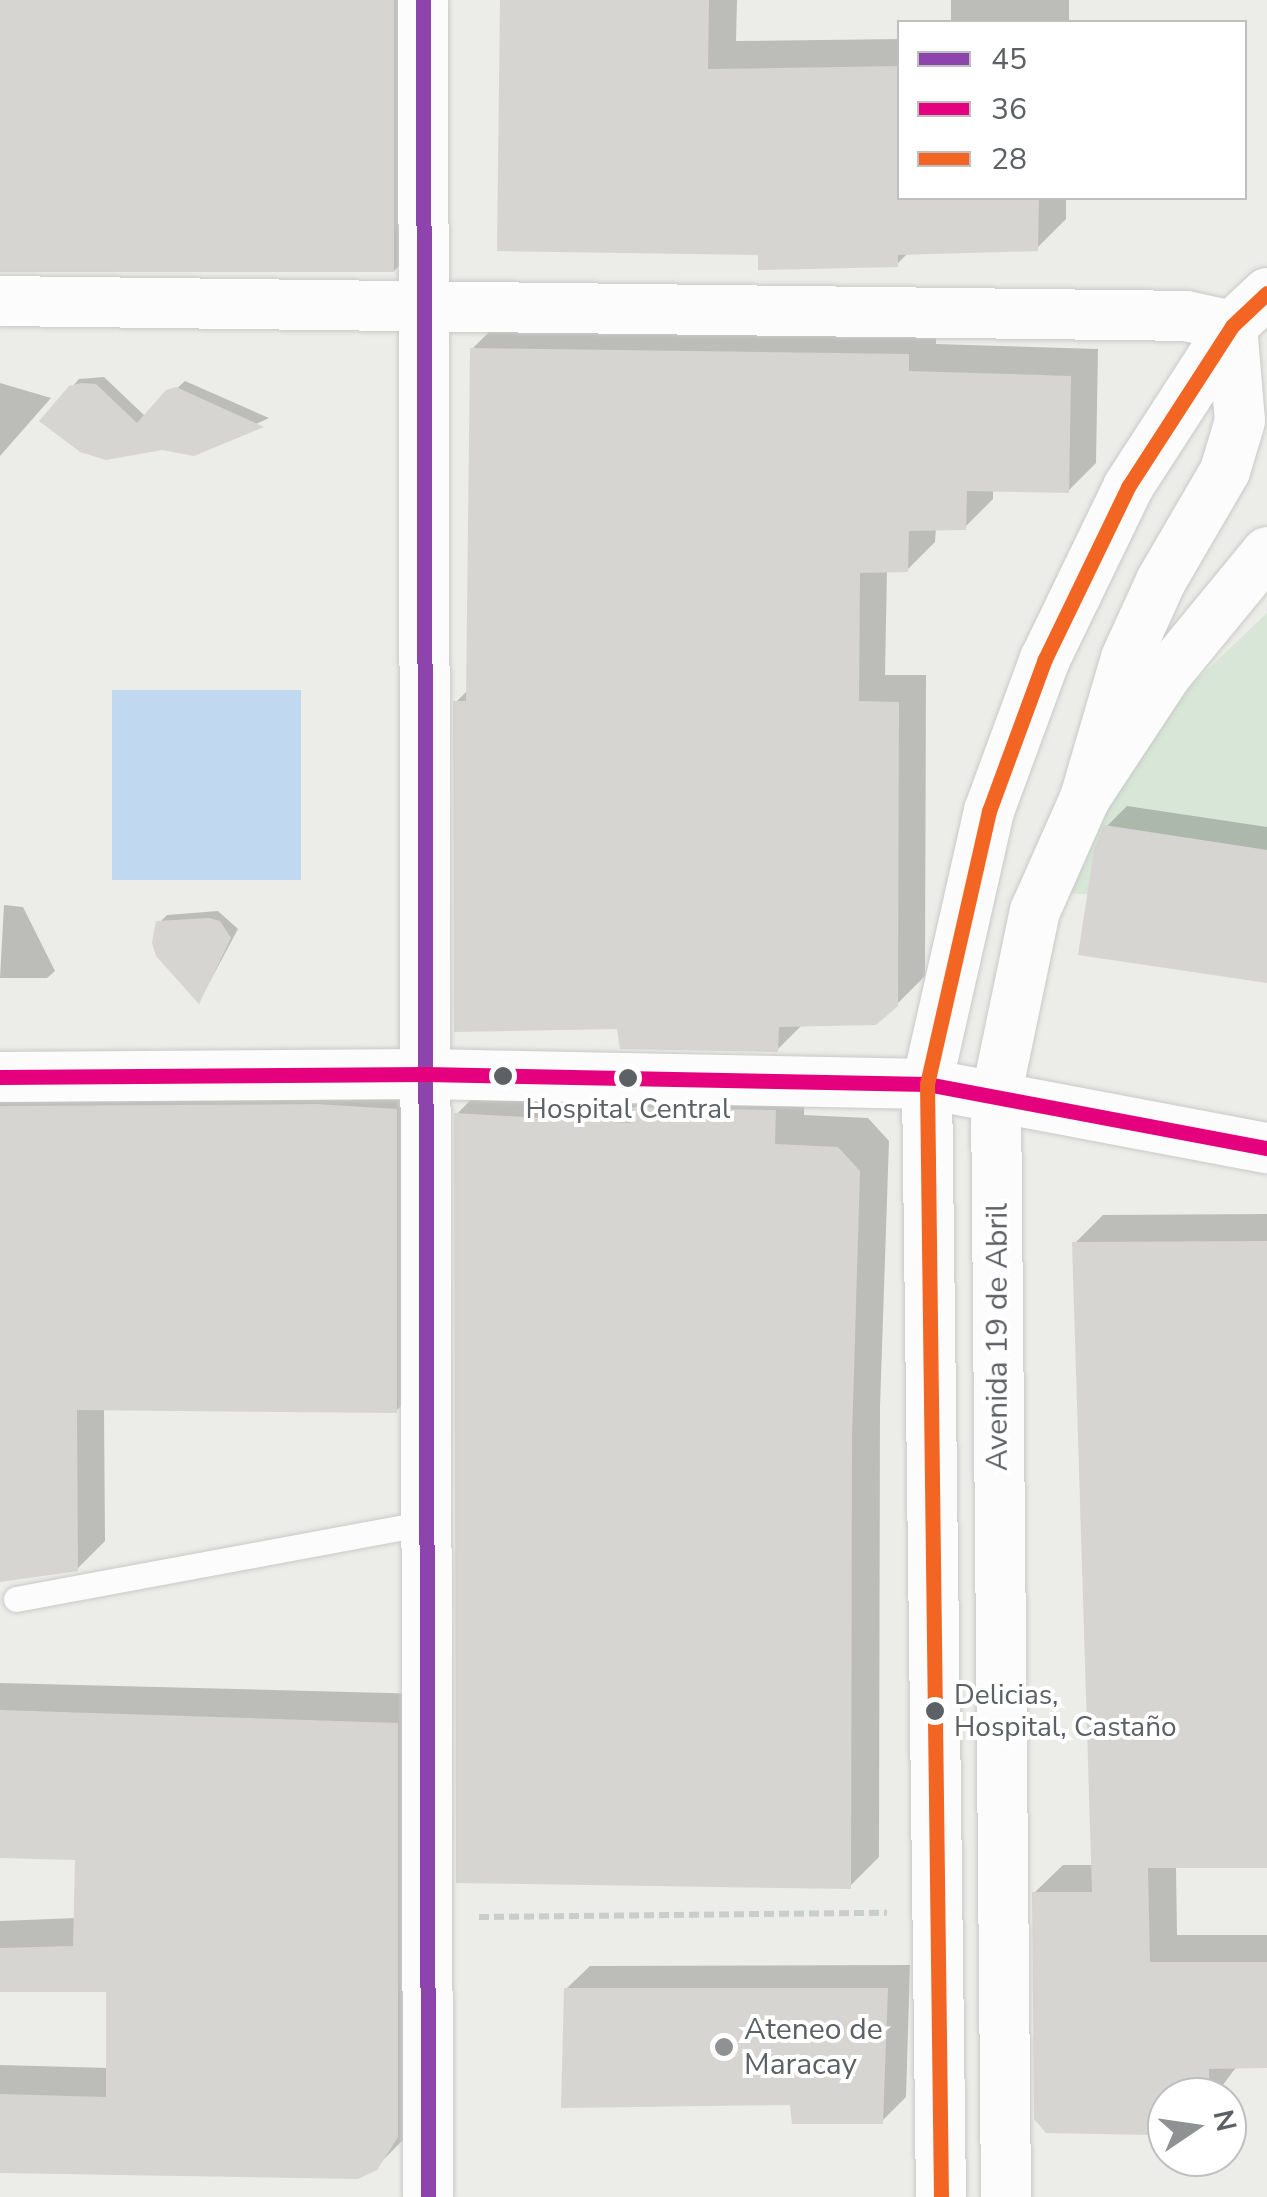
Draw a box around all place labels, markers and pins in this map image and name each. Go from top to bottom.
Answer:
unlabelled marker [493,1066,513,1086]
marker: Hospital Central [618,1068,638,1088]
place label: Hospital Central [526,1092,730,1126]
place label: Delicias, Hospital, Castaño [954,1678,1177,1744]
marker: Delicias, Hospital, Castaño [925,1701,945,1721]
place label: Ateneo de Maracay [744,2012,883,2082]
marker: Ateneo de Maracay [713,2036,735,2058]

